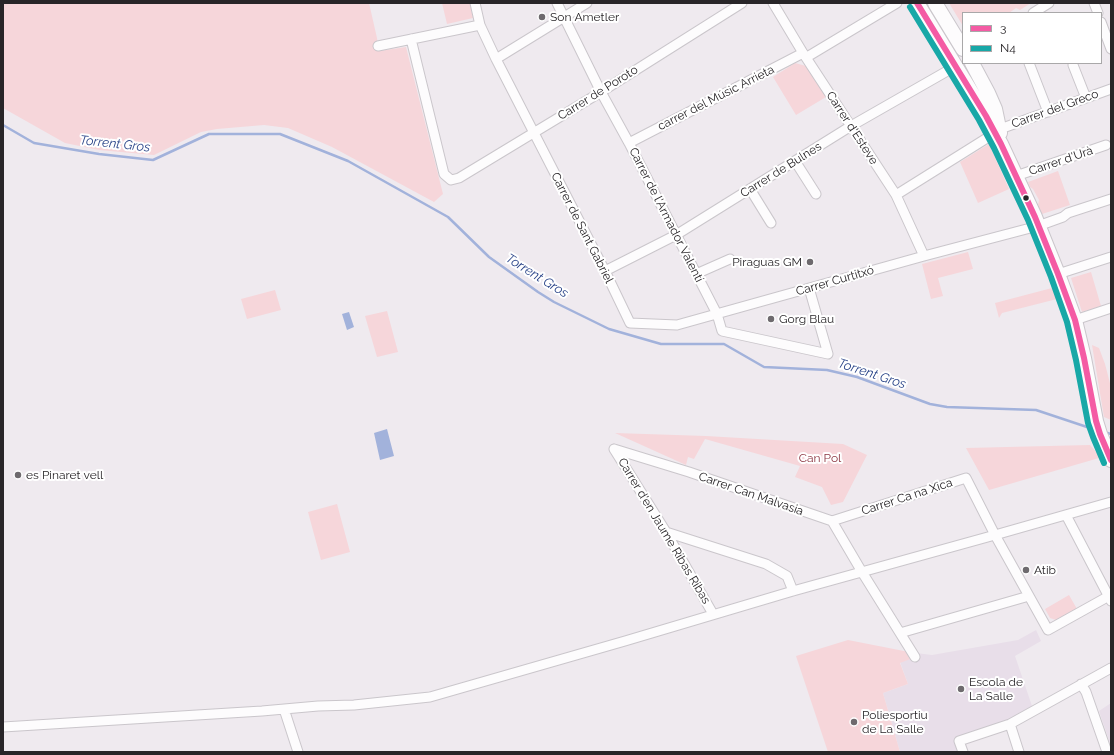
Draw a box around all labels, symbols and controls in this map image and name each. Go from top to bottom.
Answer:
place label: Son Ametler [550,10,619,24]
marker: Son Ametler [537,12,547,22]
legend [962,12,1102,64]
text: 3 [1000,21,1006,35]
text: N4 [1000,41,1016,55]
street label: carrer del Músic Arrieta [655,62,777,134]
street label: Carrer de Poroto [555,63,641,123]
street label: Carrer del Greco [1010,87,1100,131]
street label: Carrer d'Esteve [823,89,881,167]
water label: Torrent Gros [79,133,151,155]
street label: Carrer de Bulnes [738,139,824,201]
street label: Carrer d'Urà [1027,143,1095,179]
street label: Carrer de l'Armador Valentí [626,145,706,285]
street label: Carrer de Sant Gabriel [548,170,616,286]
unlabelled marker [1021,193,1031,203]
water label: Torrent Gros [503,251,571,301]
place label: Piraguas GM [732,255,802,269]
marker: Piraguas GM [805,257,815,267]
street label: Carrer Curtitxó [794,263,876,299]
place label: Gorg Blau [779,312,834,326]
marker: Gorg Blau [766,314,776,324]
water label: Torrent Gros [836,356,908,392]
park label: Can Pol [799,451,841,465]
street label: Carrer d'en Jaume Ribas Ribas [615,455,713,607]
place label: es Pinaret vell [26,468,103,482]
street label: Carrer Can Malvasia [697,469,805,519]
marker: es Pinaret vell [13,470,23,480]
street label: Carrer Ca na Xica [860,475,954,519]
place label: Atib [1034,563,1056,577]
marker: Atib [1021,565,1031,575]
place label: Escola de La Salle [969,675,1023,703]
marker: Escola de La Salle [956,684,966,694]
place label: Poliesportiu de La Salle [862,708,928,736]
marker: Poliesportiu de La Salle [849,717,859,727]

